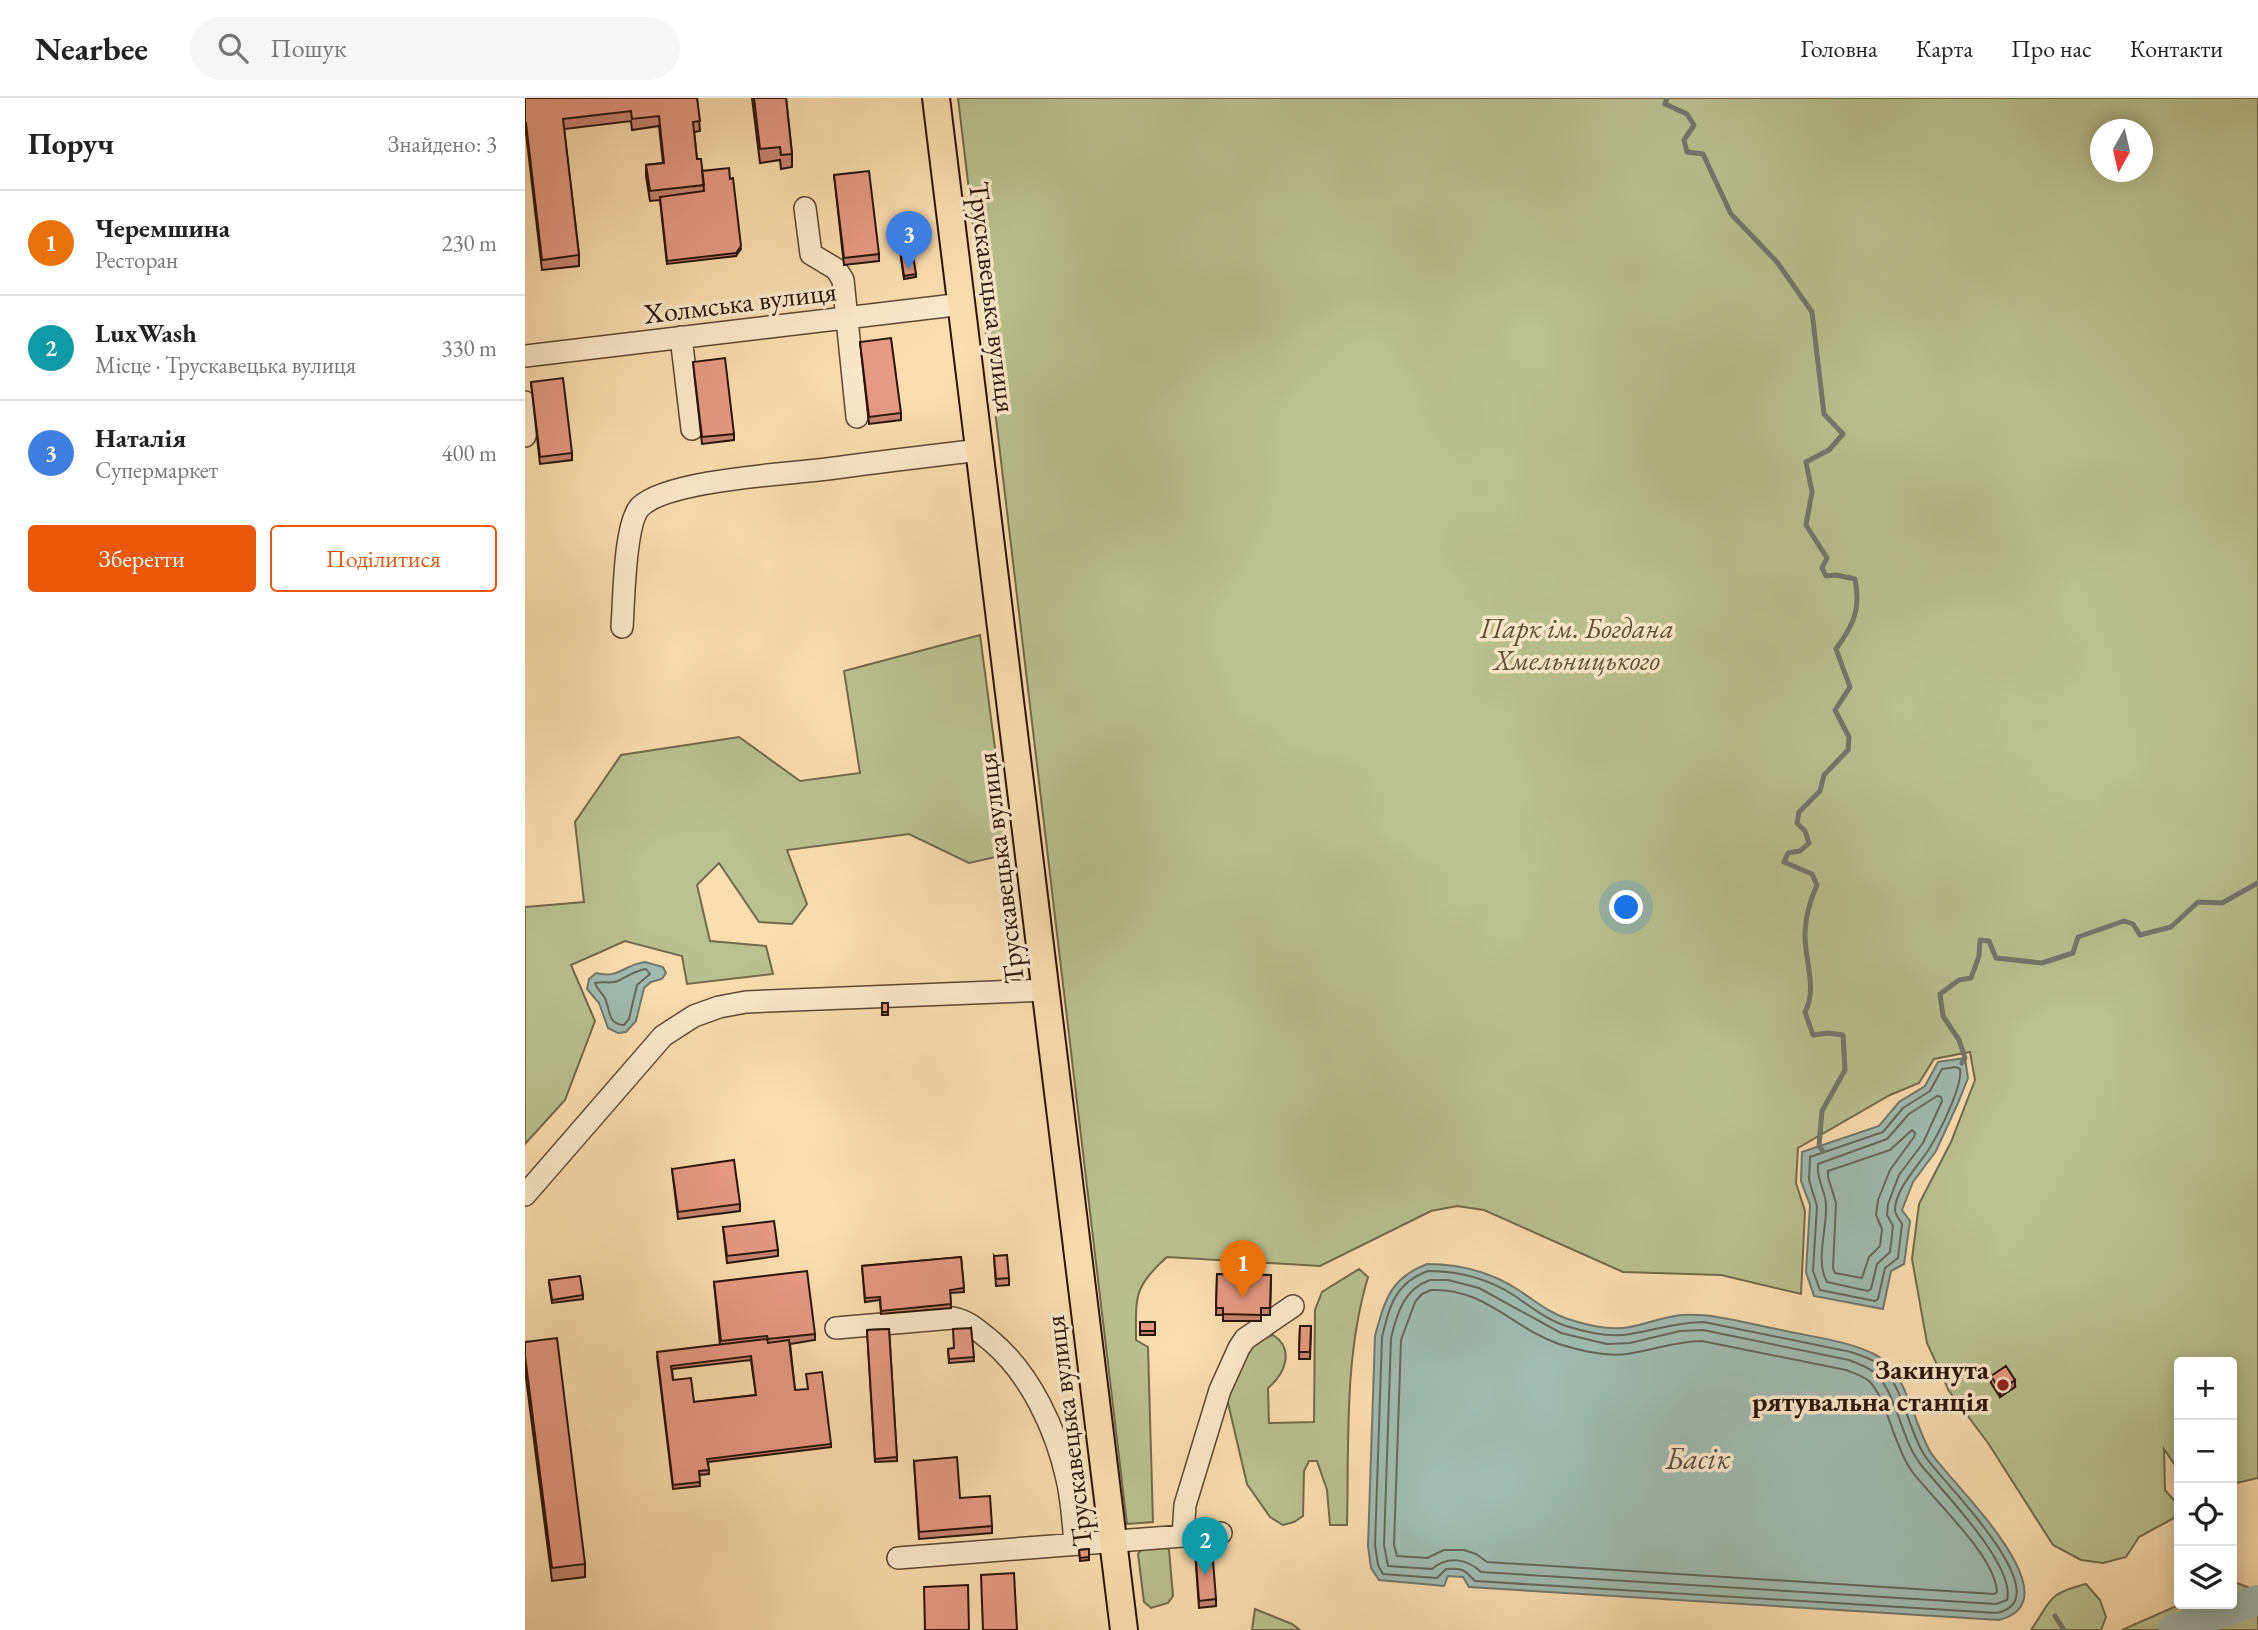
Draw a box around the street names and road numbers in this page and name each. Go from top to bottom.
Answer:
street label: Трускавецька вулиця [961,179,1025,415]
street label: Холмська вулиця [641,272,838,332]
street label: Трускавецька вулиця [968,750,1032,986]
street label: Трускавецька вулиця [1036,1313,1100,1549]

